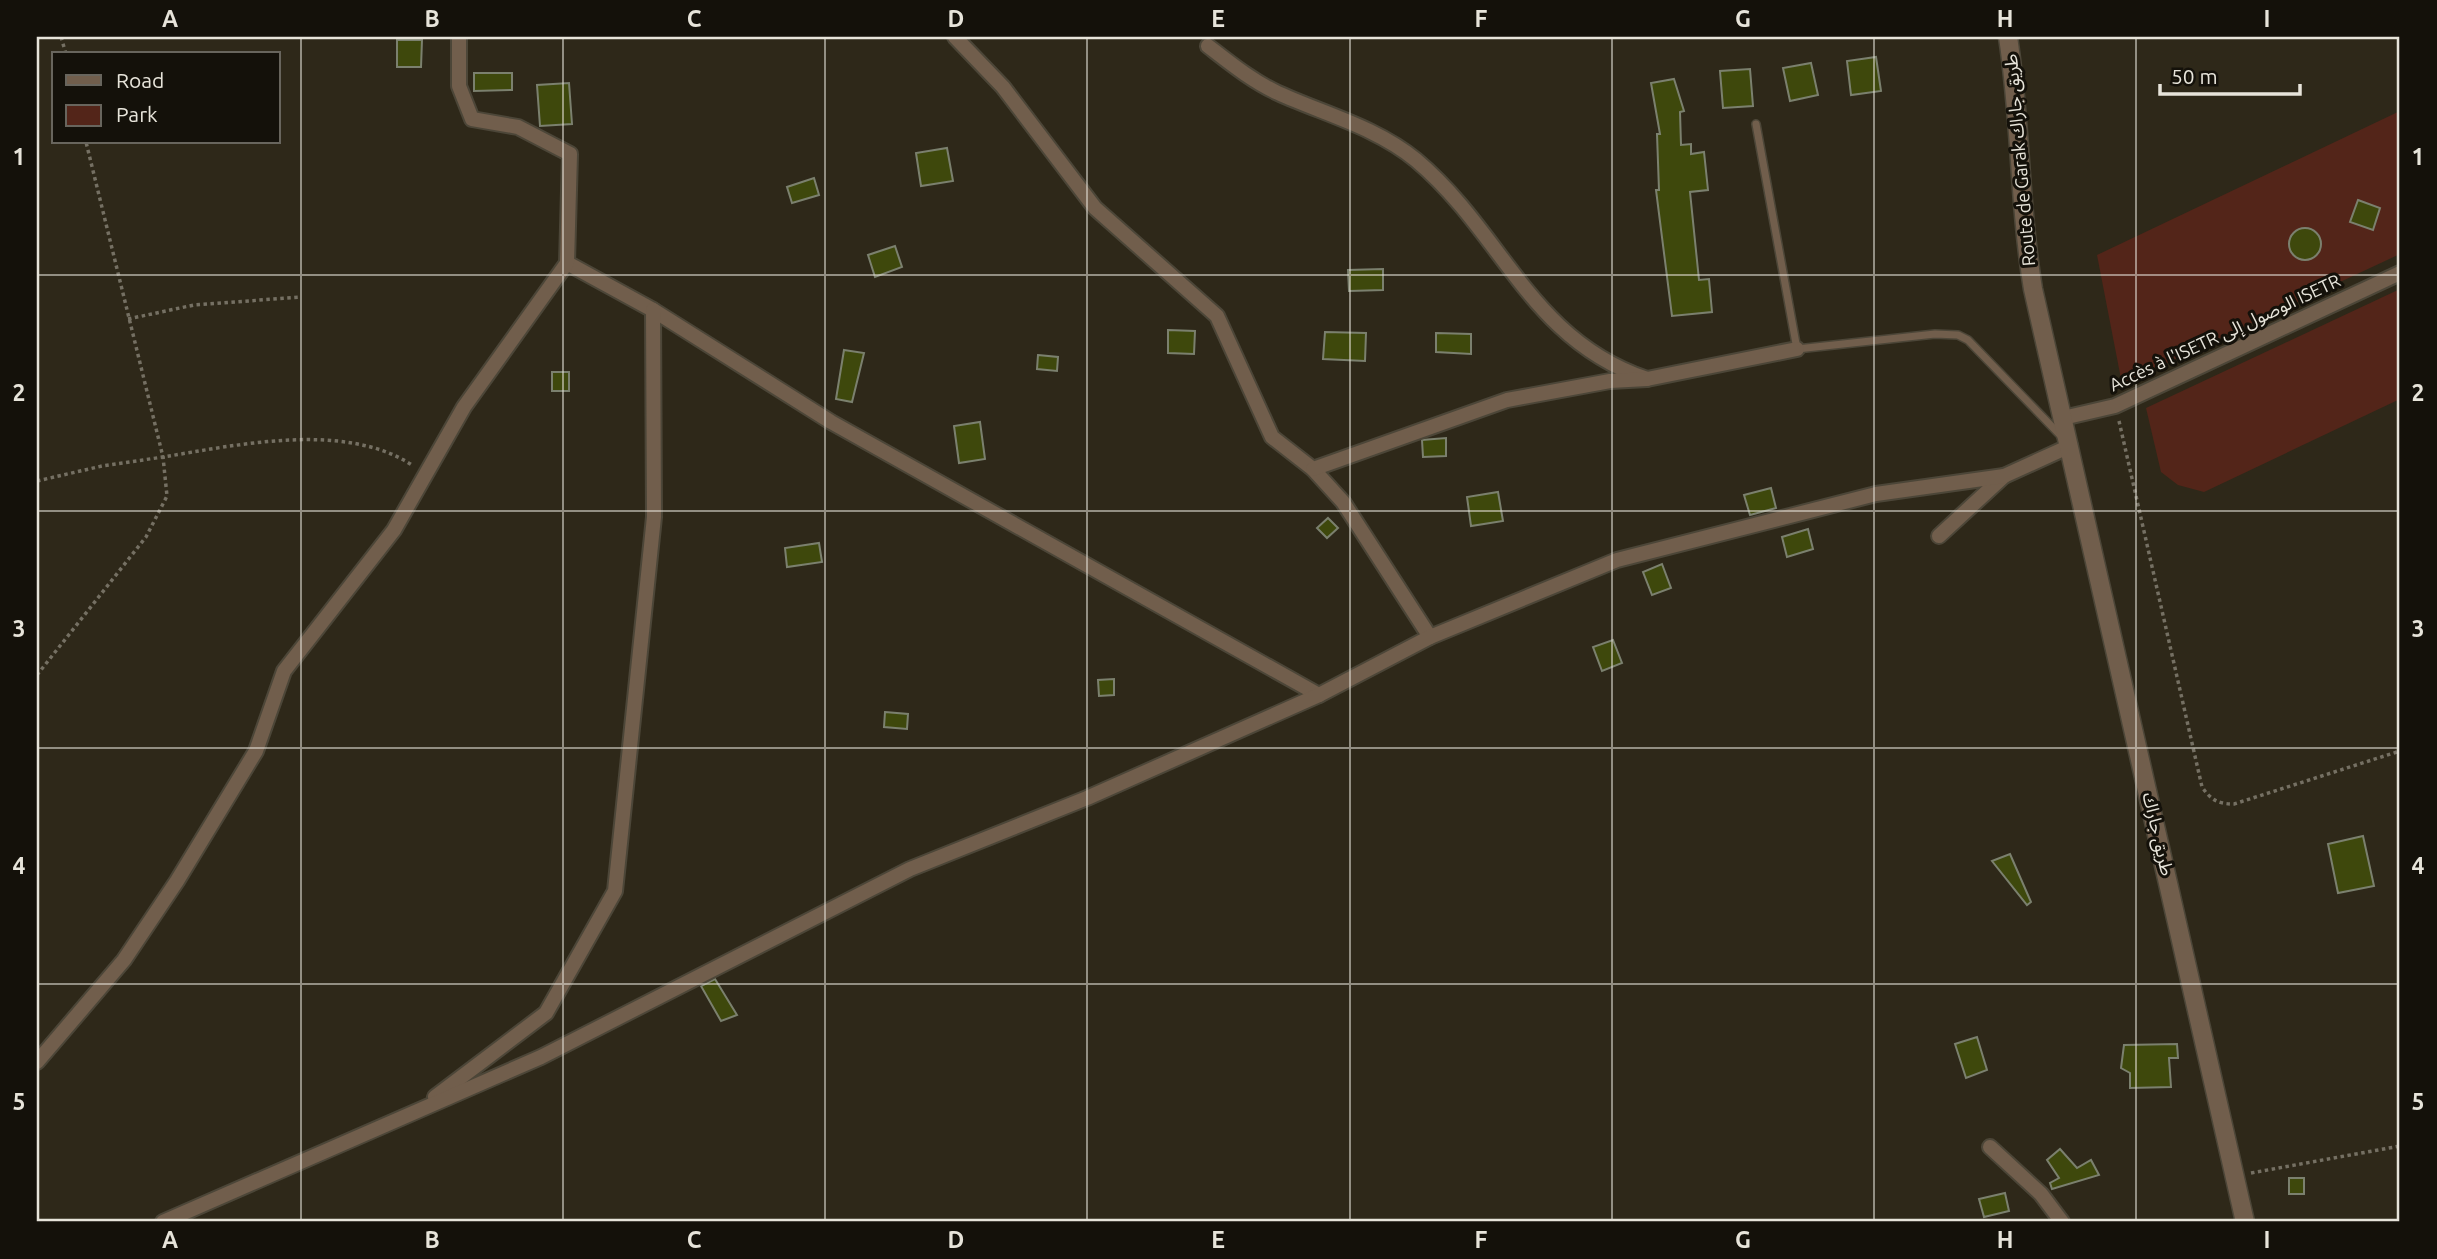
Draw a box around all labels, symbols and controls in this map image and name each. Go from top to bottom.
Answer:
text: A [162,6,178,31]
text: B [424,6,440,31]
text: C [687,6,702,31]
text: D [948,6,964,31]
text: E [1211,6,1225,31]
text: F [1475,6,1488,31]
text: G [1735,6,1751,31]
text: H [1997,6,2013,31]
text: I [2264,6,2270,31]
legend [52,52,280,144]
scale bar [2160,52,2300,96]
street label: Route de Garak طريق جاراك [2000,53,2040,267]
text: 50 m [2171,64,2218,88]
text: Road [116,68,164,92]
text: Park [116,102,158,126]
text: 1 [13,144,25,169]
text: 1 [2412,144,2424,169]
street label: Accès à l'ISETR الوصول إلى ISETR [2106,270,2345,397]
text: 2 [13,380,25,405]
text: 2 [2412,380,2424,405]
text: 3 [13,616,25,641]
text: 3 [2412,616,2424,641]
street label: طريق جاراك [2138,790,2178,878]
text: 4 [13,853,26,878]
text: 4 [2412,853,2425,878]
text: 5 [13,1089,25,1114]
text: 5 [2412,1089,2424,1114]
text: A [162,1227,178,1252]
text: B [424,1227,440,1252]
text: C [687,1227,702,1252]
text: D [948,1227,964,1252]
text: E [1211,1227,1225,1252]
text: F [1475,1227,1488,1252]
text: G [1735,1227,1751,1252]
text: H [1997,1227,2013,1252]
text: I [2264,1227,2270,1252]

